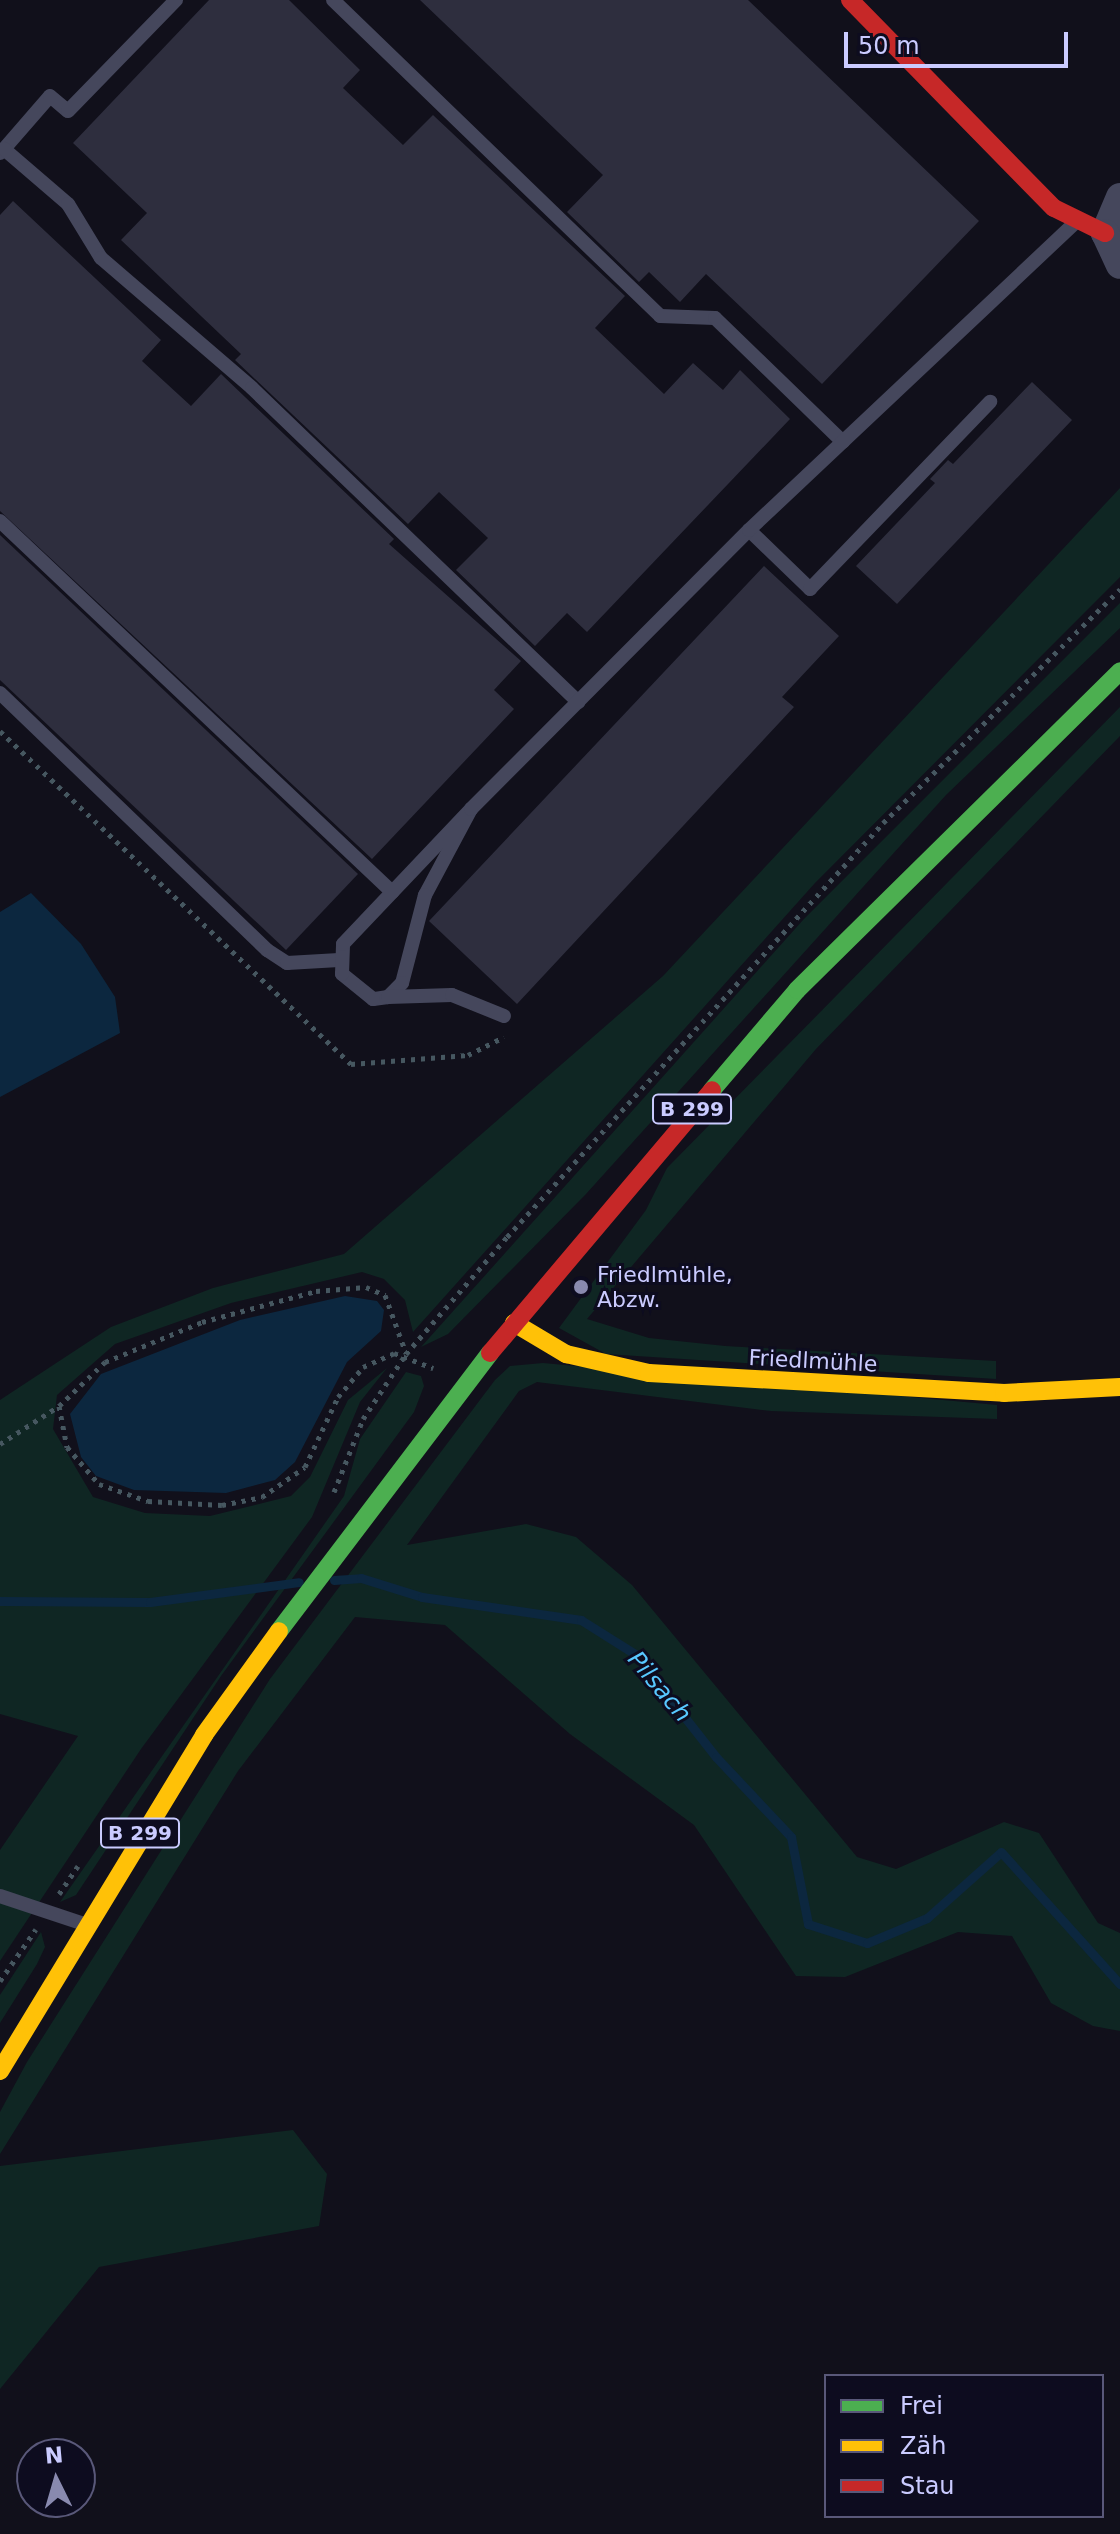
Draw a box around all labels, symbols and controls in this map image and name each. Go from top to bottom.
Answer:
scale bar [848,16,1072,66]
text: 50 m [858,32,920,60]
road number: B 299 [652,1093,732,1125]
place label: Friedlmühle, Abzw. [597,1261,733,1312]
marker: Friedlmühle, Abzw. [572,1278,590,1296]
street label: Friedlmühle [748,1344,878,1378]
water label: Pilsach [621,1646,697,1728]
road number: B 299 [100,1817,180,1849]
legend [824,2374,1104,2518]
text: Frei [900,2392,943,2420]
text: Zäh [900,2432,946,2460]
north arrow [16,2438,96,2518]
text: N [44,2442,64,2469]
text: Stau [900,2472,955,2500]

